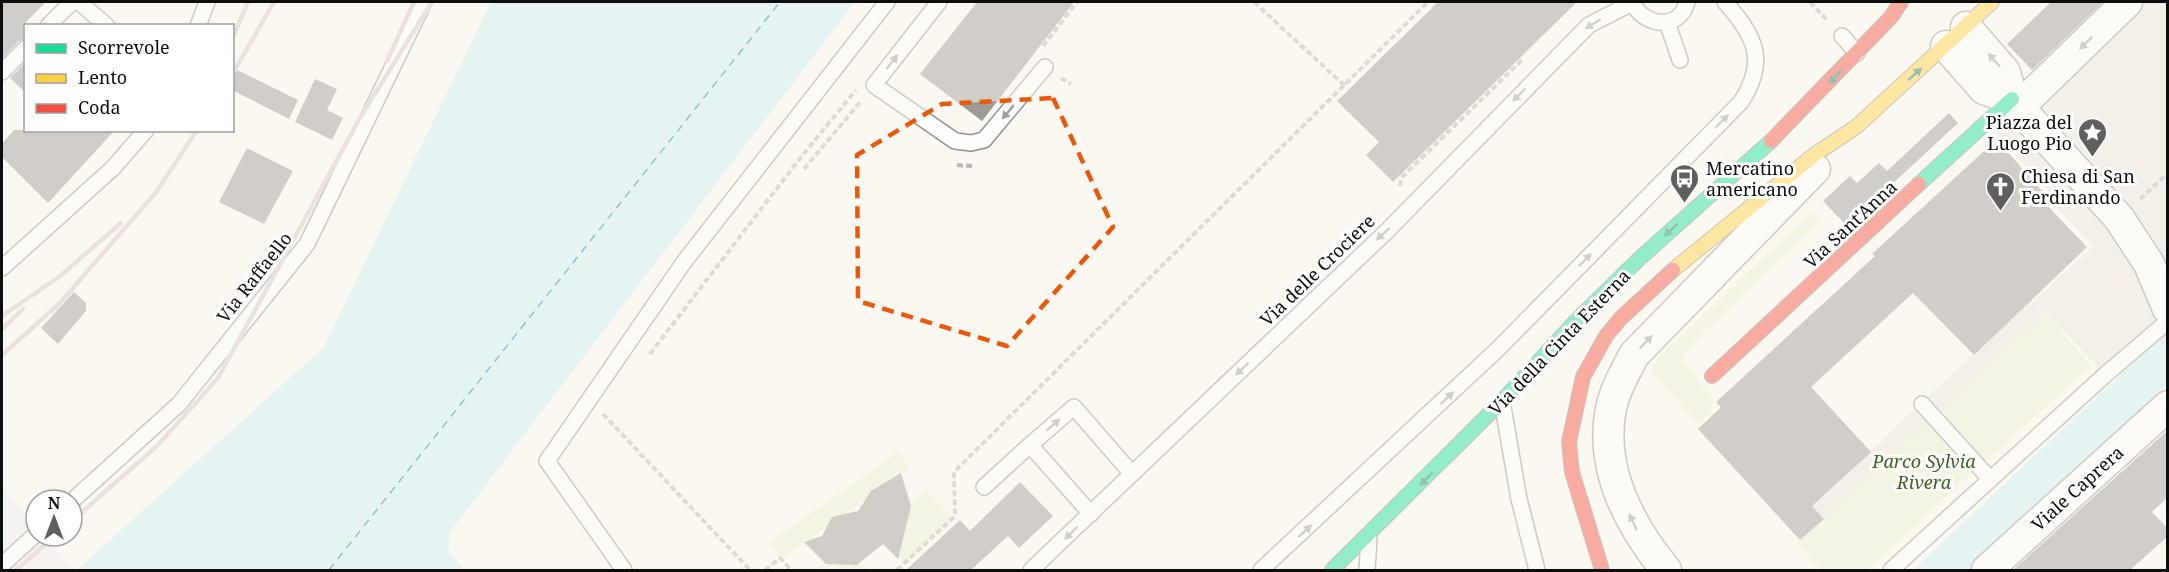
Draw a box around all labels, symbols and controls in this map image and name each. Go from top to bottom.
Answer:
one-way arrow [1585,18,1601,29]
legend [24,24,234,132]
text: Scorrevole [78,35,170,59]
one-way arrow [2079,36,2094,50]
one-way arrow [1988,53,2001,68]
one-way arrow [885,54,897,69]
text: Lento [78,65,127,89]
one-way arrow [1907,68,1922,81]
one-way arrow [1828,69,1842,84]
one-way arrow [1513,88,1527,102]
text: Coda [78,95,121,119]
one-way arrow [1002,104,1015,119]
place label: Piazza del Luogo Pio [1986,110,2072,155]
one-way arrow [1714,115,1728,129]
place icon: Piazza del Luogo Pio [2077,116,2109,158]
place label: Mercatino americano [1706,156,1798,201]
bus stop icon: Mercatino americano [1669,162,1701,204]
place label: Chiesa di San Ferdinando [2021,164,2135,209]
church icon: Chiesa di San Ferdinando [1984,170,2016,212]
street label: Via Sant'Anna [1798,175,1902,273]
street label: Via delle Crociere [1254,209,1380,331]
one-way arrow [1664,223,1679,236]
street label: Via Raffaello [211,227,297,327]
one-way arrow [1375,227,1390,241]
one-way arrow [1578,254,1592,268]
street label: Via della Cinta Esterna [1483,264,1635,420]
one-way arrow [1639,334,1653,349]
one-way arrow [1236,362,1250,376]
one-way arrow [1439,391,1454,405]
one-way arrow [1045,419,1060,432]
street label: Viale Caprera [2026,440,2128,536]
park label: Parco Sylvia Rivera [1871,449,1976,494]
one-way arrow [1419,471,1433,485]
north arrow [24,488,84,548]
text: N [48,492,61,514]
one-way arrow [1629,514,1638,531]
one-way arrow [1064,525,1078,539]
one-way arrow [1297,525,1312,538]

